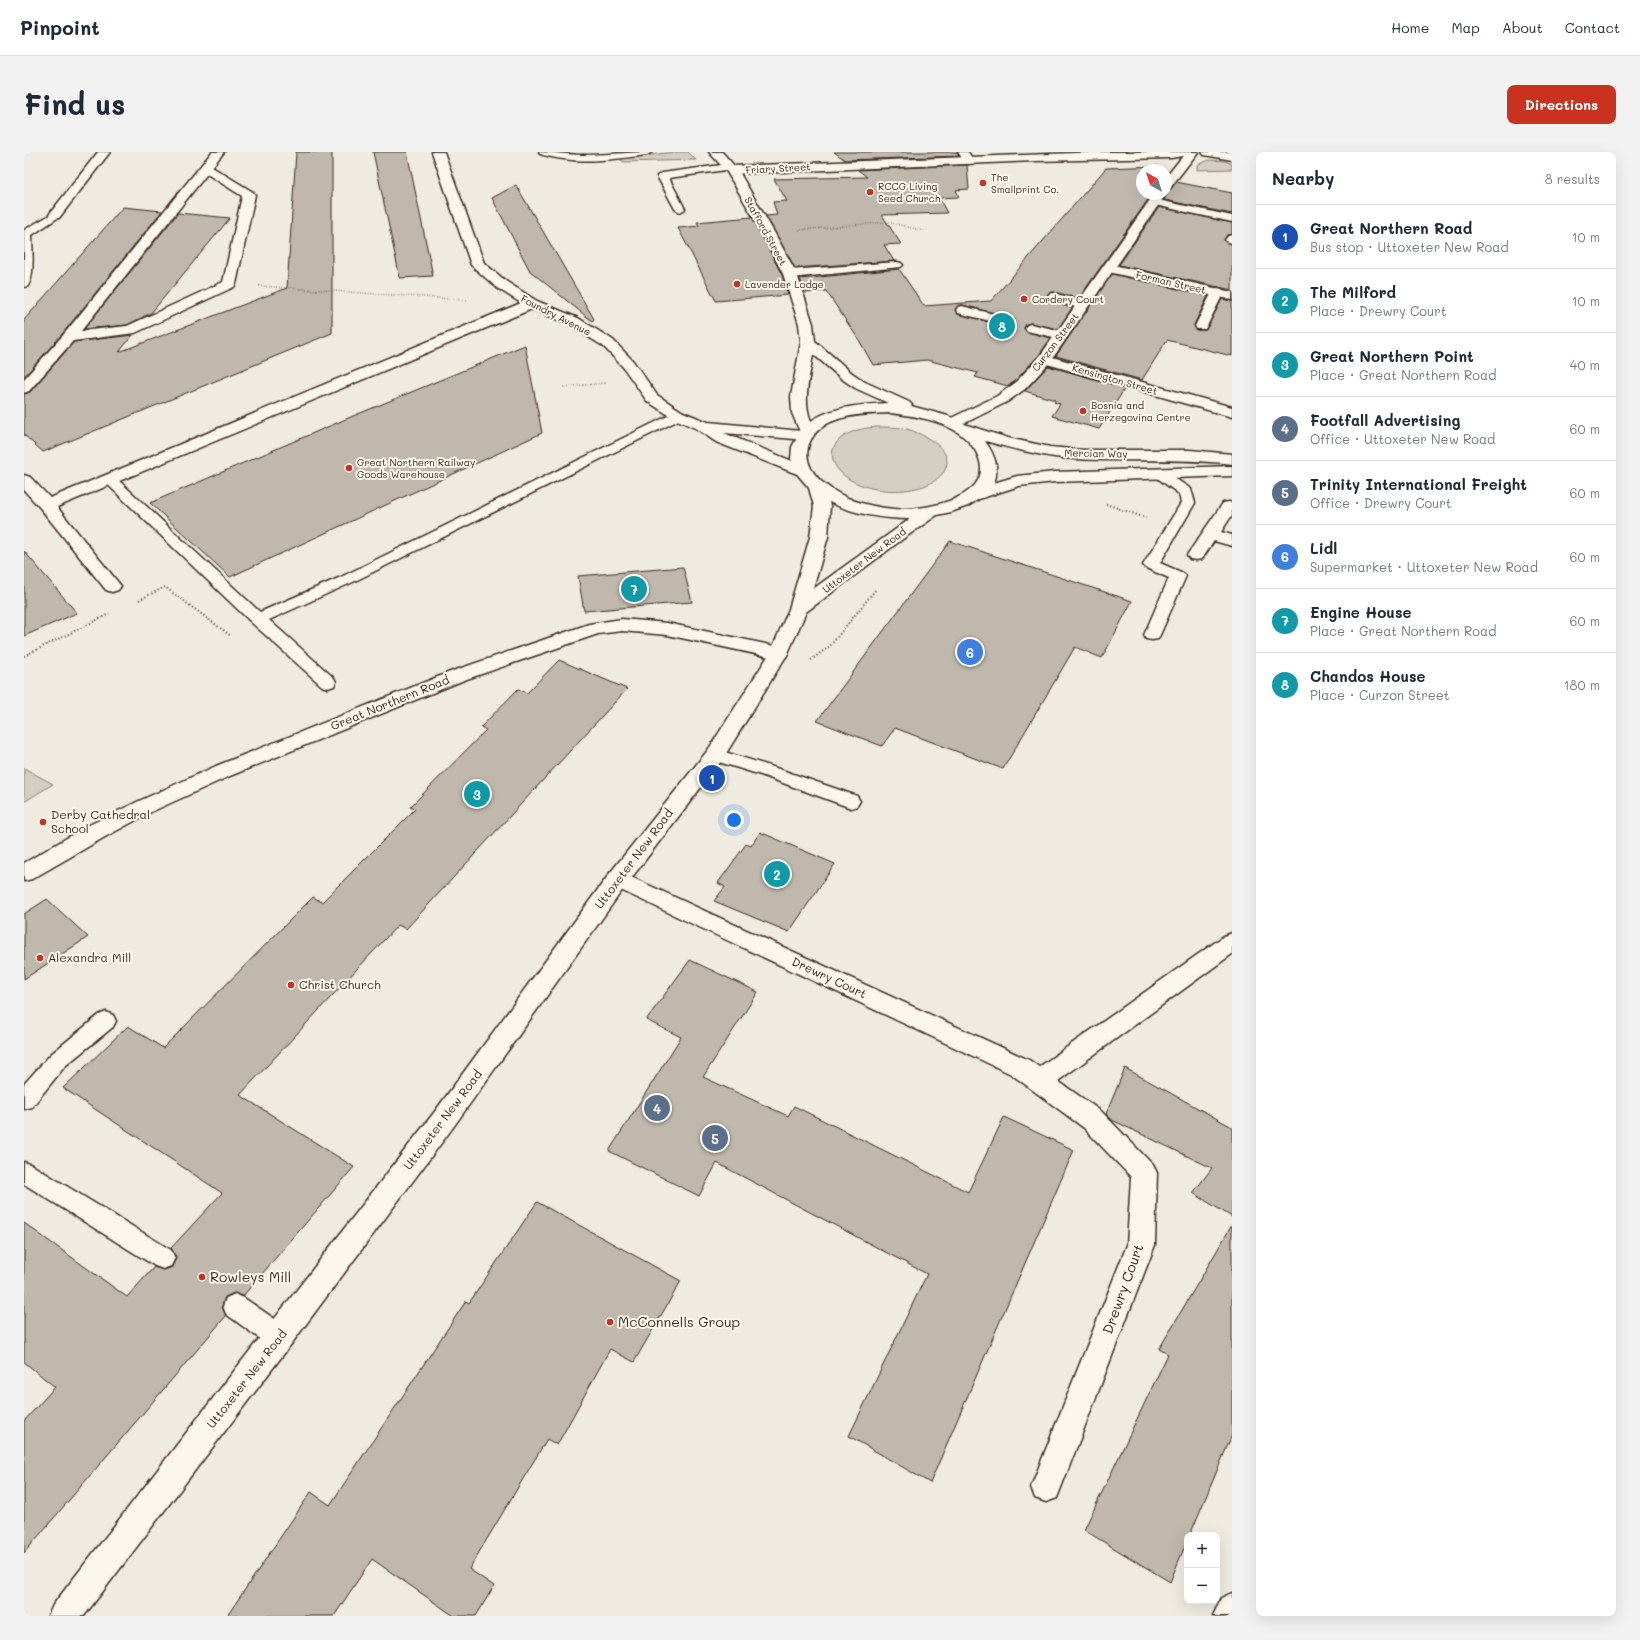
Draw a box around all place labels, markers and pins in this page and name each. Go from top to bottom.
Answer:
place label: The Smallprint Co. [991,170,1059,196]
marker: The Smallprint Co. [978,178,988,188]
place label: RCCG Living Seed Church [878,179,941,205]
marker: RCCG Living Seed Church [865,187,875,197]
place label: Lavender Lodge [745,277,824,291]
marker: Lavender Lodge [732,279,742,289]
place label: Cordery Court [1032,292,1104,306]
marker: Cordery Court [1019,294,1029,304]
pin: 8 [989,311,1015,341]
place label: Bosnia and Herzegovina Centre [1091,398,1191,424]
marker: Bosnia and Herzegovina Centre [1078,406,1088,416]
place label: Great Northern Railway Goods Warehouse [357,455,475,481]
marker: Great Northern Railway Goods Warehouse [344,463,354,473]
pin: 7 [621,574,647,604]
pin: 6 [957,637,983,667]
pin: 1 [699,763,725,793]
pin: 3 [464,779,490,809]
place label: Derby Cathedral School [51,806,150,836]
marker: Derby Cathedral School [38,817,48,827]
pin: 2 [764,859,790,889]
place label: Alexandra Mill [48,949,131,965]
marker: Alexandra Mill [35,953,45,963]
place label: Christ Church [299,976,381,992]
marker: Christ Church [286,980,296,990]
pin: 4 [644,1093,670,1123]
pin: 5 [702,1123,728,1153]
place label: Rowleys Mill [210,1267,291,1286]
marker: Rowleys Mill [197,1272,207,1282]
place label: McConnells Group [618,1312,740,1331]
marker: McConnells Group [605,1317,615,1327]

